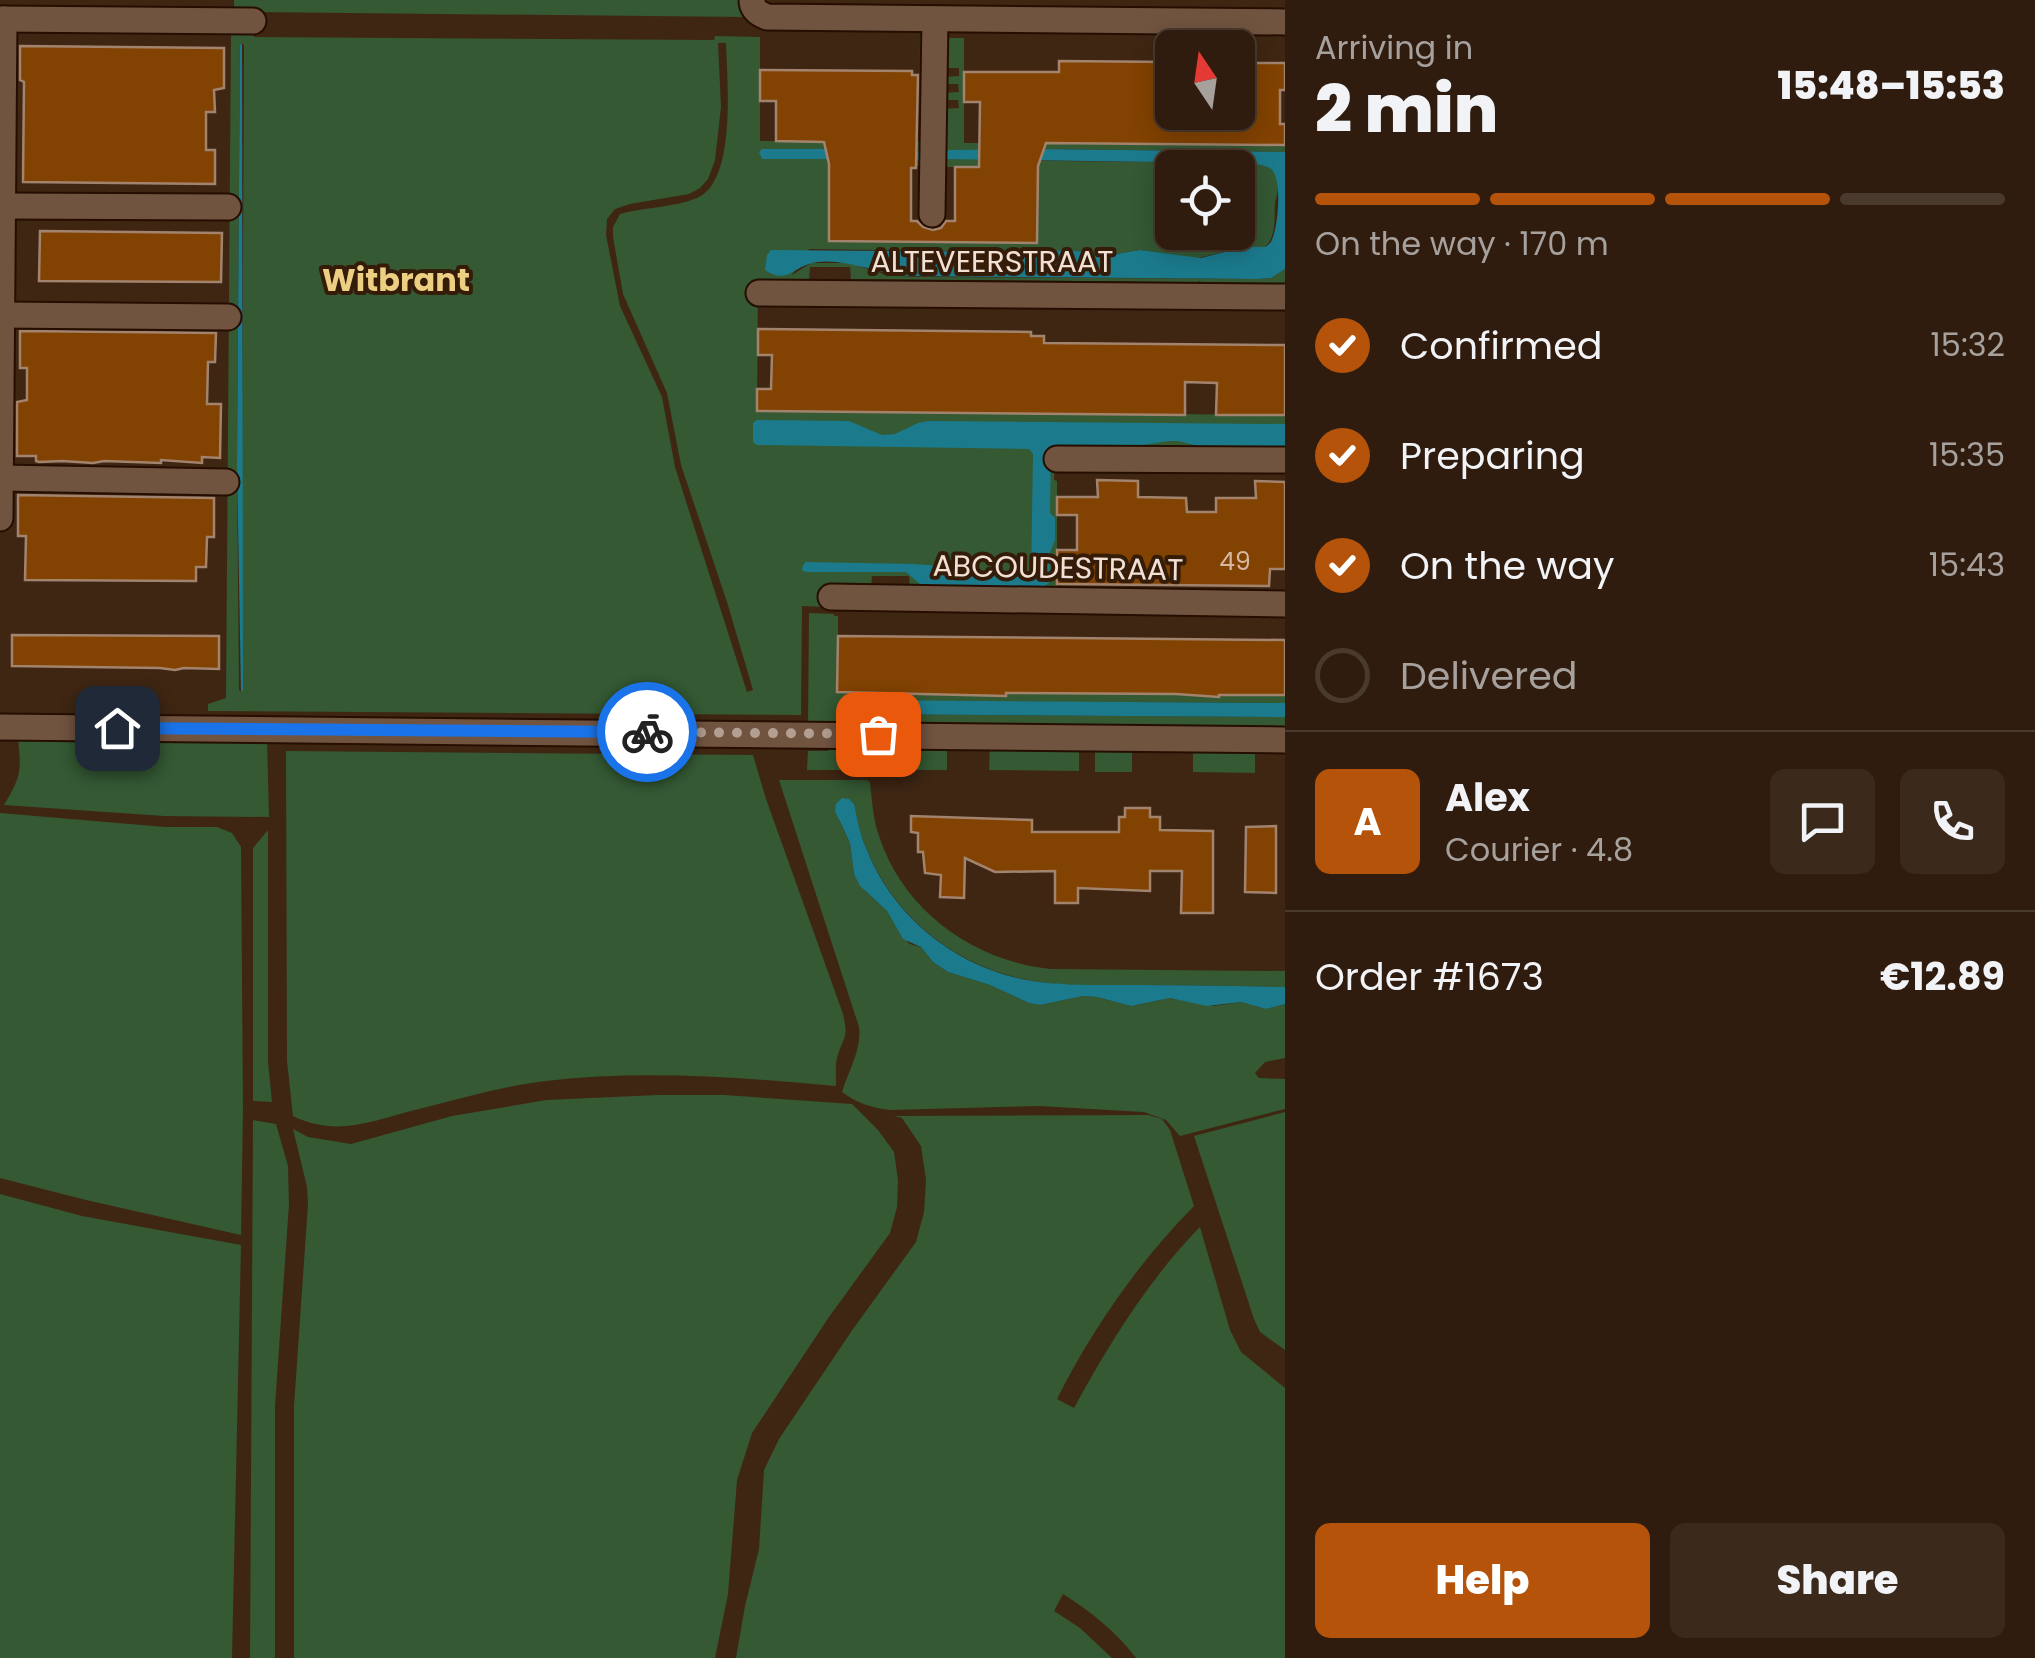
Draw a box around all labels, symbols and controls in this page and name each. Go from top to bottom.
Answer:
text: Arriving in [1315,25,1473,70]
north arrow [1155,30,1255,130]
map controls [1155,30,1255,250]
text: 15:48–15:53 [1778,59,2005,112]
text: 2 min [1315,64,1498,155]
button: locate [1155,150,1255,250]
text: On the way · 170 m [1315,221,1609,266]
street label: ALTEVEERSTRAAT [871,240,1113,283]
district label: Witbrant [322,257,470,302]
icon: check [1315,318,1370,373]
text: Confirmed [1400,319,1602,372]
text: 15:32 [1931,322,2005,367]
icon: check [1315,428,1370,483]
text: Preparing [1400,429,1585,482]
text: 15:35 [1929,432,2005,477]
icon: check [1315,538,1370,593]
text: On the way [1400,539,1614,592]
text: 15:43 [1929,542,2005,587]
street label: ABCOUDESTRAAT [932,544,1184,591]
house number: 49 [1219,544,1251,579]
text: Delivered [1400,649,1577,702]
courier [597,682,697,782]
pin [75,686,160,771]
pin [836,692,921,777]
icon: home [90,701,145,756]
icon: bike [620,705,675,760]
icon: bag [851,707,906,762]
button: chat [1770,769,1875,874]
button: phone [1900,769,2005,874]
text: Alex [1445,771,1530,824]
text: A [1353,795,1382,848]
text: Courier · 4.8 [1445,827,1633,872]
text: Order #1673 [1315,950,1544,1003]
text: €12.89 [1880,950,2005,1003]
button: Help [1315,1523,1650,1638]
button: Share [1670,1523,2005,1638]

